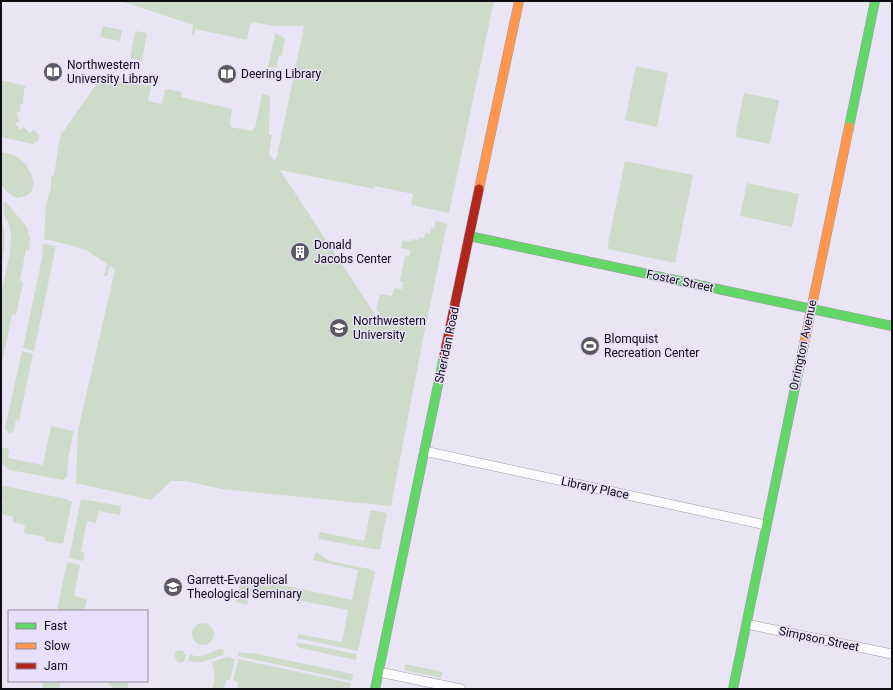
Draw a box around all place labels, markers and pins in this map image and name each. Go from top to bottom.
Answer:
place label: Northwestern University Library [67,58,159,86]
library icon: Northwestern University Library [42,61,64,83]
library icon: Deering Library [216,63,238,85]
place label: Deering Library [241,67,322,81]
place label: Donald Jacobs Center [314,238,391,266]
building icon: Donald Jacobs Center [289,241,311,263]
place label: Northwestern University [353,314,426,342]
school or university icon: Northwestern University [328,317,350,339]
place label: Blomquist Recreation Center [604,332,699,360]
sports icon: Blomquist Recreation Center [579,335,601,357]
place label: Garrett-Evangelical Theological Seminary [187,573,302,601]
school or university icon: Garrett-Evangelical Theological Seminary [162,576,184,598]

